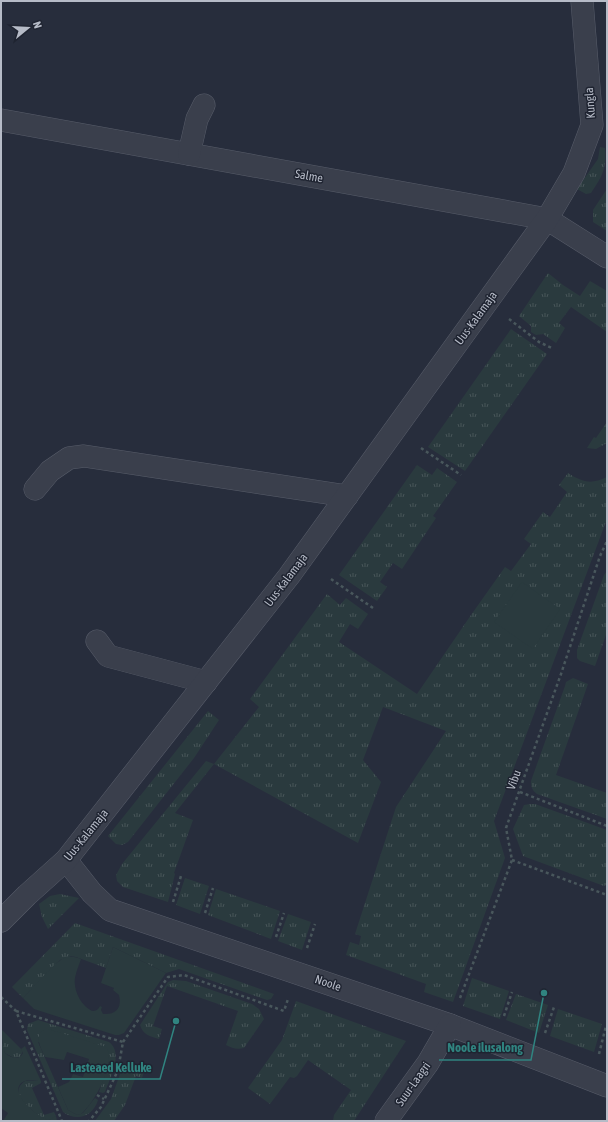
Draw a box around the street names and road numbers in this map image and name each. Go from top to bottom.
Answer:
street label: Kungla [582,87,598,119]
street label: Salme [294,167,324,185]
street label: Uus-Kalamaja [452,289,500,347]
street label: Uus-Kalamaja [262,551,310,609]
street label: Vibu [504,768,524,792]
street label: Uus-Kalamaja [61,806,111,864]
street label: Noole [313,972,343,994]
street label: Suur-Laagri [393,1059,433,1109]

